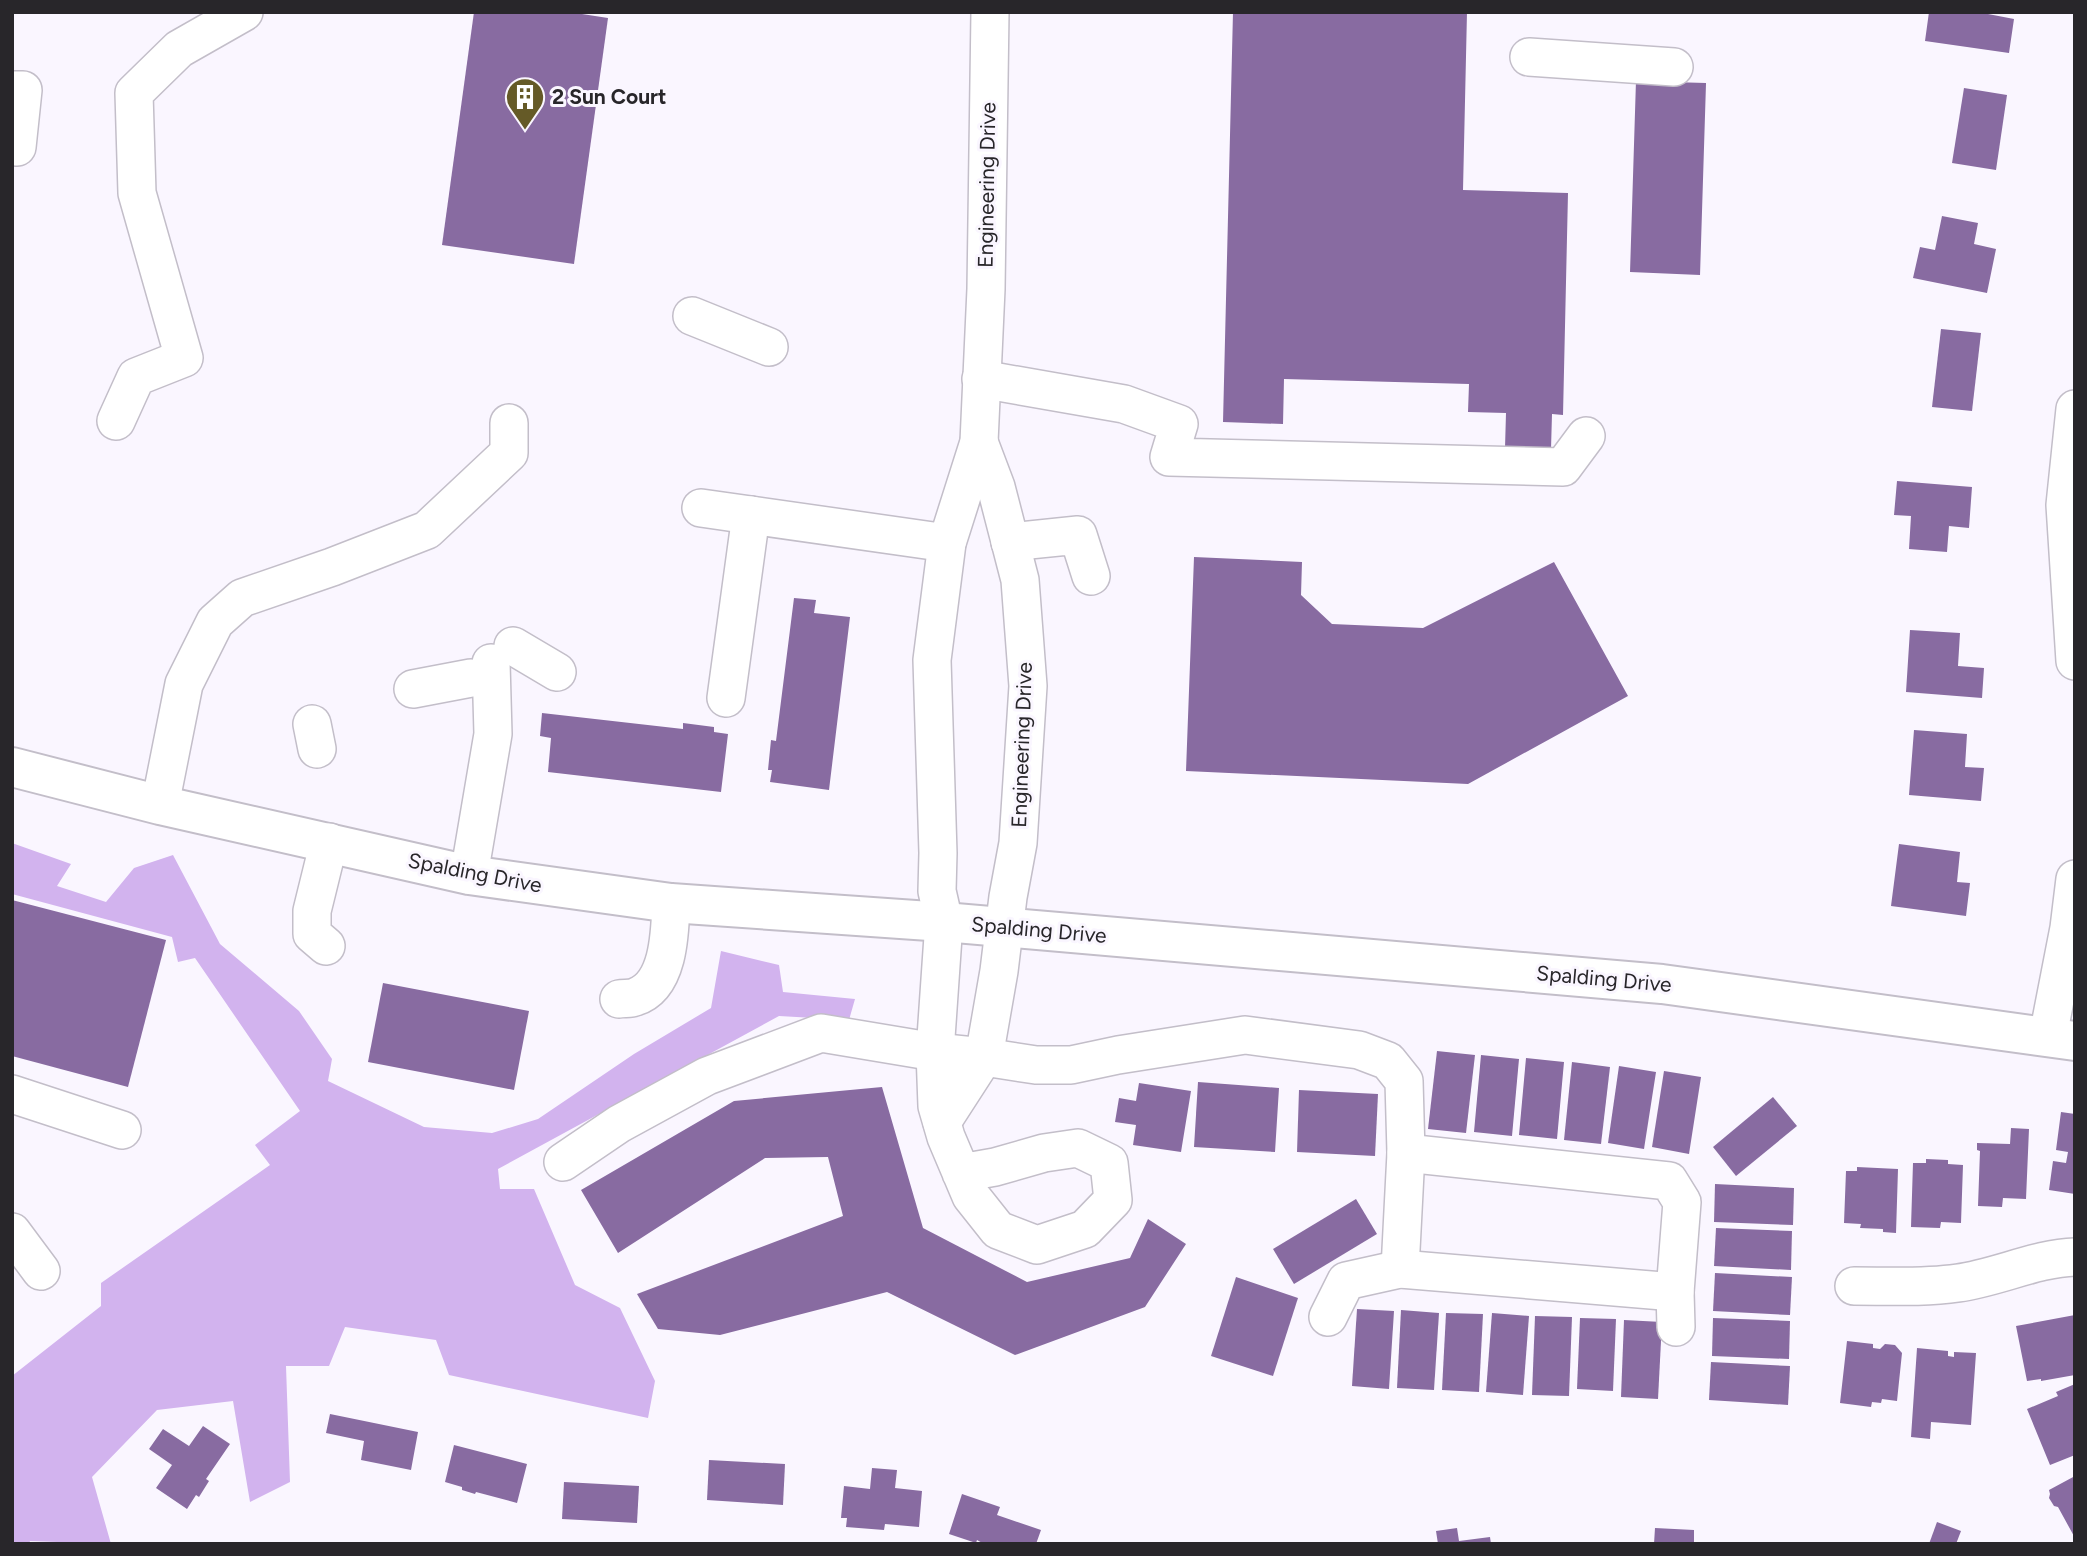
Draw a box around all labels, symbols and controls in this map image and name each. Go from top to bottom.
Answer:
building icon: 2 Sun Court [504,76,546,131]
place label: 2 Sun Court [552,84,667,109]
street label: Engineering Drive [973,102,1000,268]
street label: Engineering Drive [1006,662,1037,828]
street label: Spalding Drive [406,847,544,898]
street label: Spalding Drive [970,911,1108,948]
street label: Spalding Drive [1535,960,1673,997]

